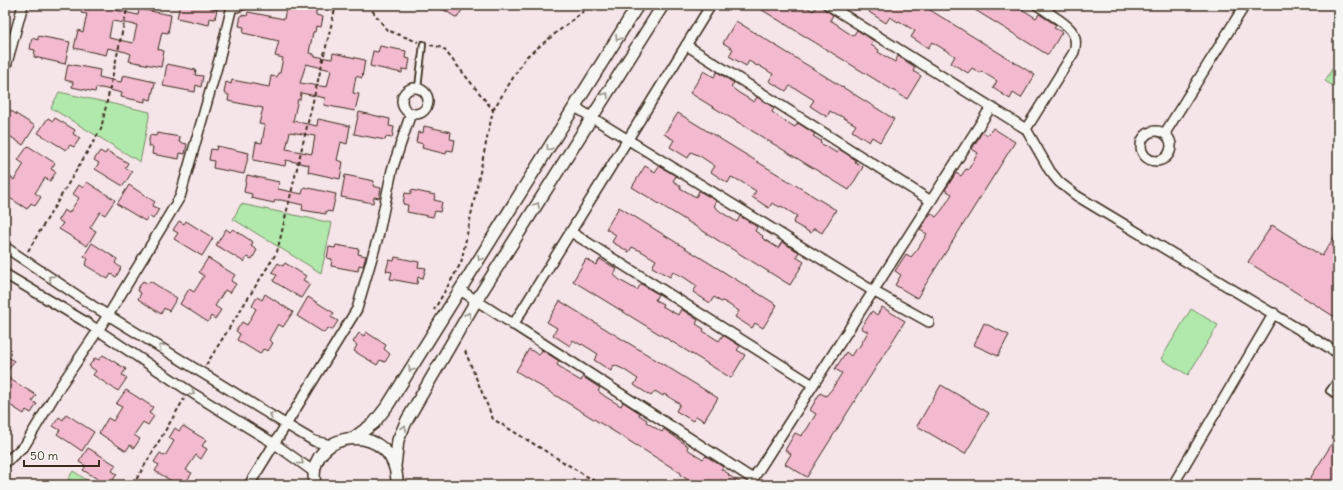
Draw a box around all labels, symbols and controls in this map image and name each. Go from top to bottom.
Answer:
one-way arrow [615,34,622,41]
one-way arrow [601,92,609,99]
one-way arrow [546,144,553,151]
one-way arrow [532,202,540,209]
one-way arrow [477,254,484,261]
one-way arrow [48,275,55,283]
one-way arrow [464,312,471,319]
one-way arrow [158,344,165,352]
one-way arrow [408,365,415,372]
one-way arrow [188,388,195,395]
one-way arrow [269,413,276,420]
one-way arrow [399,425,407,432]
scale bar [24,442,99,468]
text: 50 m [30,448,59,463]
one-way arrow [297,457,304,464]

